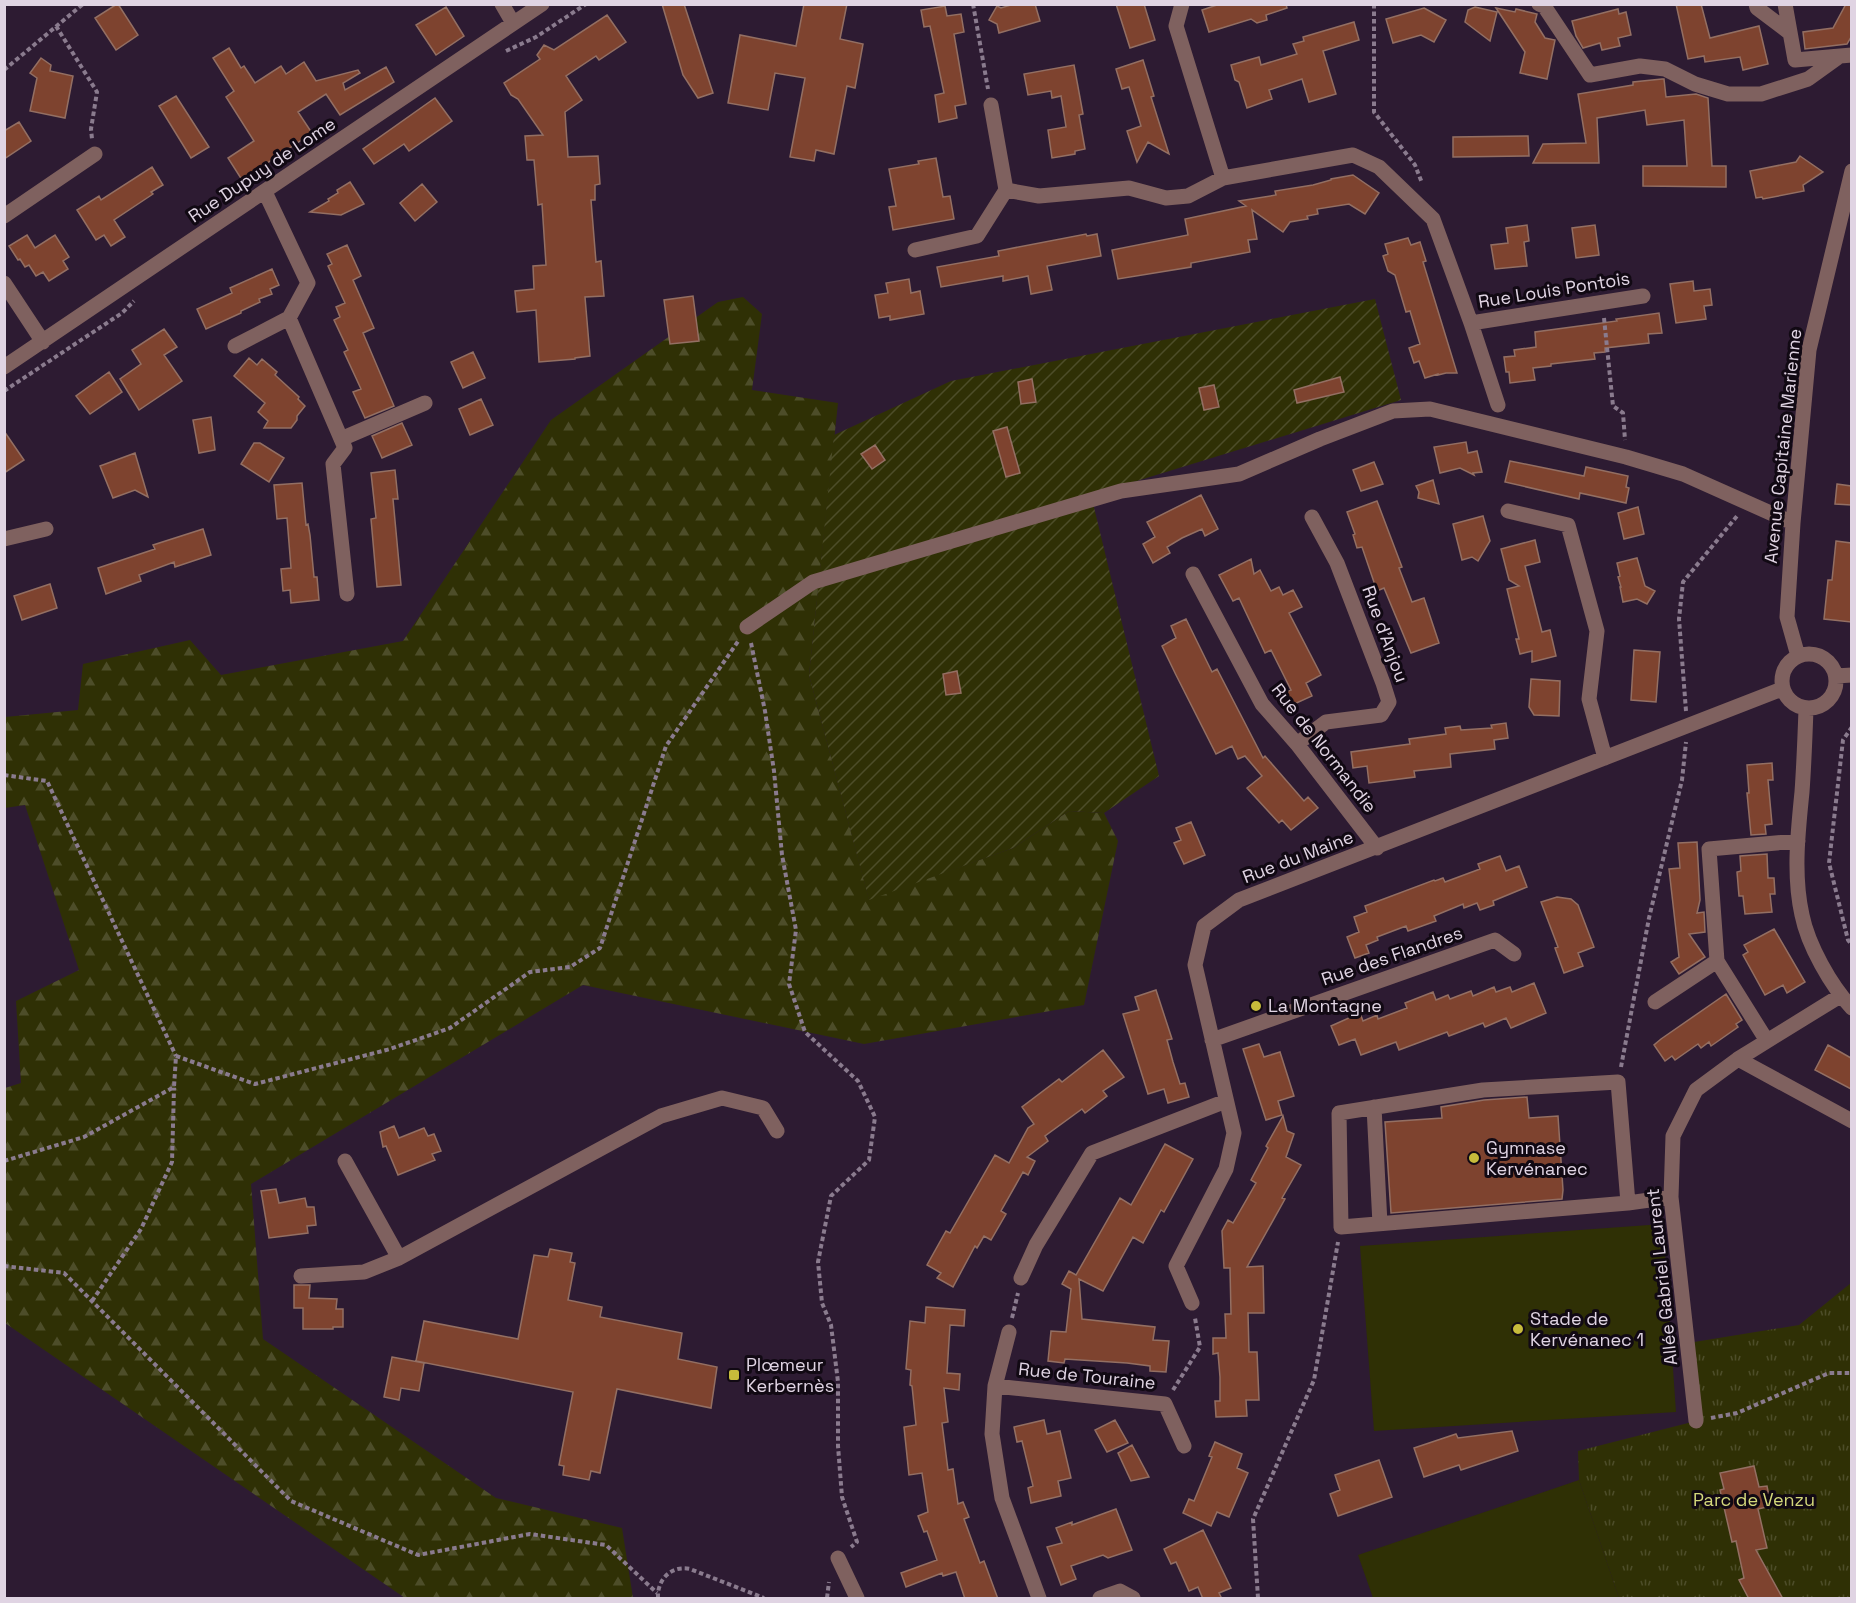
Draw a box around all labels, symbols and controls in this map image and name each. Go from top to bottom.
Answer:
street label: Rue Dupuy de Lome [184,112,340,227]
street label: Rue Louis Pontois [1476,266,1632,313]
street label: Avenue Capitaine Marienne [1759,327,1806,564]
street label: Rue d'Anjou [1357,582,1414,685]
street label: Rue de Normandie [1267,678,1382,817]
street label: Rue du Maine [1239,825,1357,888]
street label: Rue des Flandres [1318,921,1465,990]
place label: La Montagne [1268,994,1382,1017]
marker: La Montagne [1249,999,1263,1013]
place label: Gymnase Kervénanec [1486,1136,1588,1180]
marker: Gymnase Kervénanec [1467,1151,1481,1165]
street label: Allée Gabriel Laurent [1641,1187,1682,1367]
place label: Stade de Kervénanec 1 [1530,1307,1644,1351]
marker: Stade de Kervénanec 1 [1511,1322,1525,1336]
place label: Plœmeur Kerbernès [746,1353,834,1397]
street label: Rue de Touraine [1017,1357,1157,1394]
marker: Plœmeur Kerbernès [727,1368,741,1382]
park label: Parc de Venzu [1693,1488,1815,1511]

